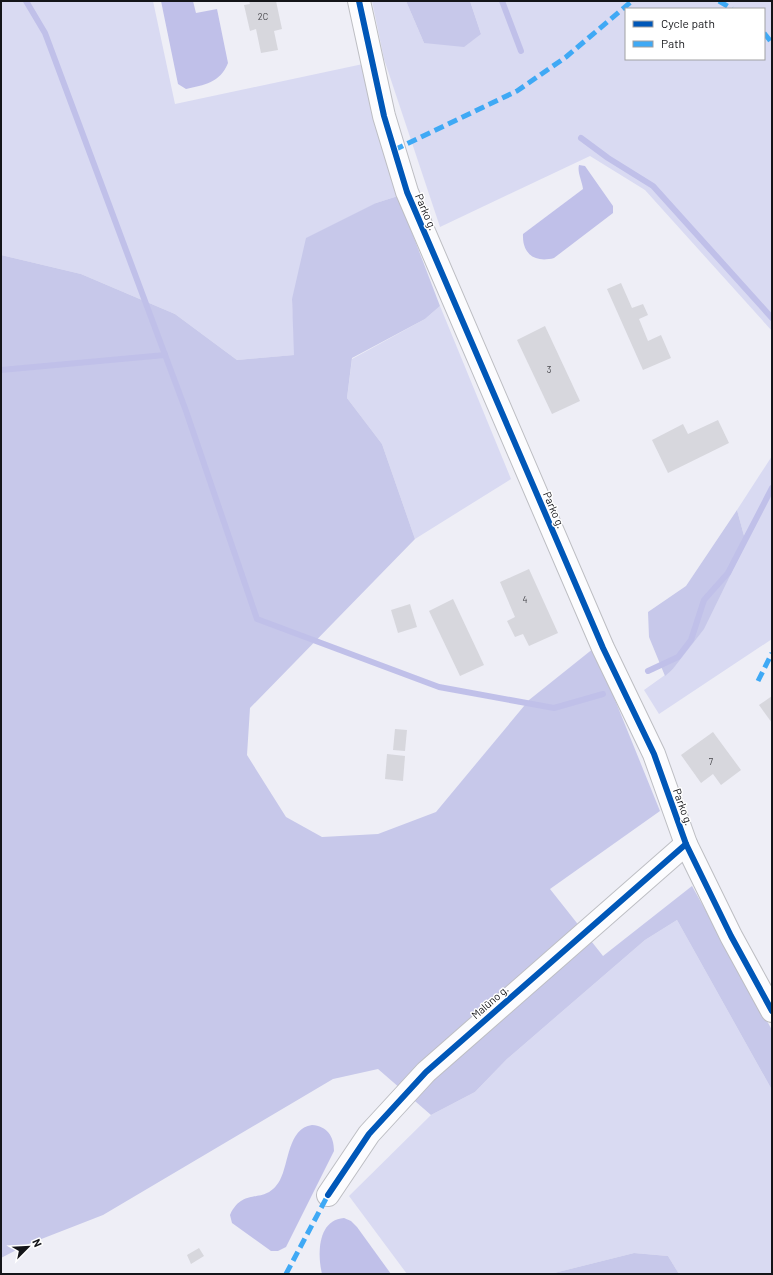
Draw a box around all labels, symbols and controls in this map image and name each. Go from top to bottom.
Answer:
legend [625,8,765,60]
house number: 2C [258,11,268,22]
text: Cycle path [661,16,715,30]
text: Path [661,36,685,50]
street label: Parko g. [413,192,440,232]
house number: 3 [547,364,552,375]
street label: Parko g. [541,490,568,530]
house number: 4 [523,594,528,605]
house number: 7 [709,756,714,767]
street label: Parko g. [671,786,696,827]
street label: Malūno g. [468,982,511,1021]
north arrow [8,1227,48,1267]
text: N [30,1237,45,1249]

